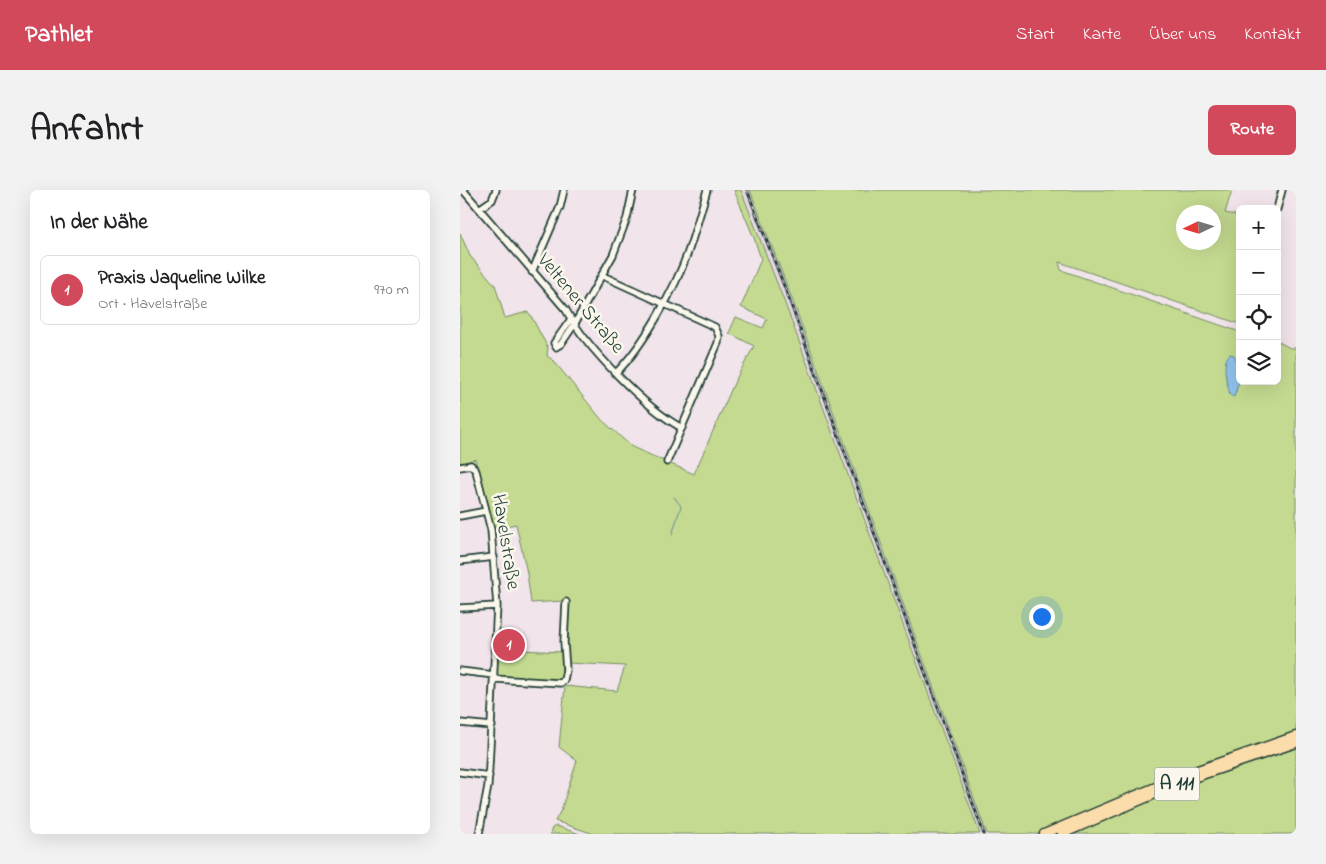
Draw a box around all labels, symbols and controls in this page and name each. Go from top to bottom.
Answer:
text: Pathlet [25,18,93,53]
text: Start [1016,22,1055,48]
text: Karte [1083,22,1121,48]
text: Über uns [1149,22,1216,48]
text: Kontakt [1244,22,1301,48]
text: Anfahrt [30,105,143,156]
button: Route [1208,105,1296,155]
north arrow [1176,205,1221,250]
map controls [1236,205,1281,385]
button: + [1236,205,1281,250]
text: In der Nähe [50,208,148,238]
street label: Veltener Straße [529,247,631,361]
button: − [1236,250,1281,295]
text: Praxis Jaqueline Wilke [98,265,266,292]
text: 1 [64,278,70,302]
text: 970 m [374,278,409,302]
text: Ort · Havelstraße [98,292,207,316]
button: locate [1236,295,1281,340]
button: layers [1236,340,1281,385]
street label: Havelstraße [483,492,527,592]
your location [1029,604,1055,630]
pin: 1 [493,626,525,664]
road number: A 111 [1154,768,1200,800]

